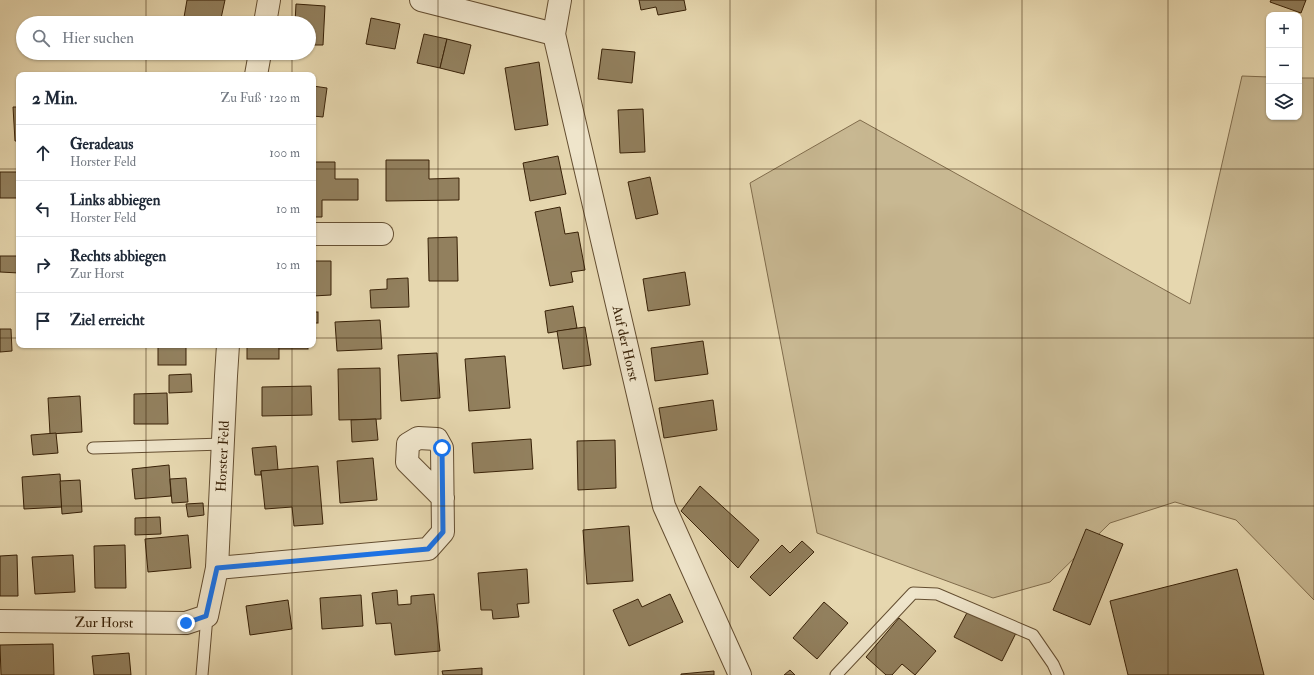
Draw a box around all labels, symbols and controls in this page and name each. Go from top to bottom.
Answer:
map controls [1266,12,1302,120]
button: + [1266,12,1302,48]
search box [16,16,316,60]
icon: search [30,27,52,49]
text: Hier suchen [62,29,134,48]
button: − [1266,48,1302,84]
button: layers [1266,84,1302,120]
text: 2 Min. [32,88,77,109]
text: Zu Fuß · 120 m [220,90,300,106]
text: Geradeaus [70,135,133,154]
icon: ahead [32,142,54,164]
text: 100 m [269,145,300,161]
text: Horster Feld [70,154,136,170]
text: Links abbiegen [70,191,160,210]
icon: left [32,198,54,220]
text: 10 m [276,201,300,217]
text: Horster Feld [70,210,136,226]
text: Rechts abbiegen [70,247,166,266]
icon: right [32,254,54,276]
text: 10 m [276,257,300,273]
text: Zur Horst [70,266,124,282]
street label: Auf der Horst [608,303,643,383]
icon: arrive [32,310,54,332]
text: Ziel erreicht [70,311,145,330]
street label: Horster Feld [213,420,233,492]
route start [433,439,451,457]
street label: Zur Horst [75,614,134,631]
route end [177,614,195,632]

